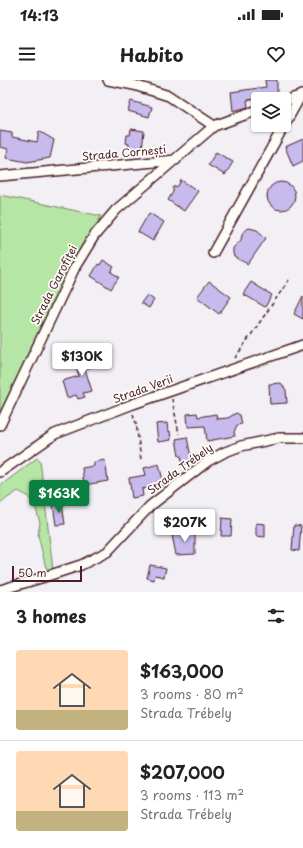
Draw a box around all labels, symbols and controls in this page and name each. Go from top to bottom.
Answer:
text: 14:13 [20,3,59,26]
text: Habito [120,41,183,68]
icon: menu [16,43,38,65]
icon: heart [265,43,287,65]
map controls [251,92,291,132]
button: layers [251,92,291,132]
street label: Strada Cornești [81,140,167,165]
street label: Strada Garofiței [26,242,81,328]
pin: $130K [54,343,110,377]
text: $130K [61,346,103,365]
street label: Strada Verii [110,370,175,407]
street label: Strada Trébely [143,439,216,498]
pin: $163K [31,480,87,514]
text: $163K [38,483,80,502]
pin: $207K [157,509,213,543]
text: $207K [163,512,207,531]
scale bar [12,564,82,583]
text: 50 m [18,564,47,581]
text: 3 homes [16,603,86,629]
icon: filters [265,605,287,627]
text: $163,000 [140,658,224,684]
icon: home [48,666,96,714]
text: 3 rooms · 80 m² [140,684,244,703]
text: Strada Trébely [140,703,232,722]
text: $207,000 [140,759,225,785]
icon: home [48,767,96,815]
text: 3 rooms · 113 m² [140,785,244,804]
text: Strada Trébely [140,804,232,823]

